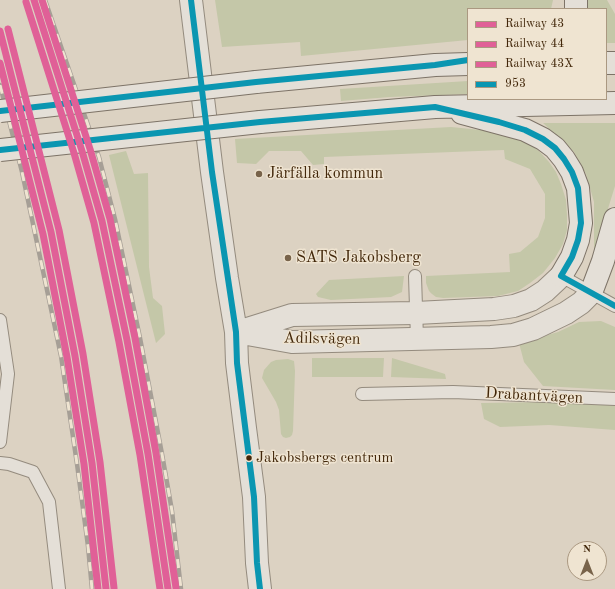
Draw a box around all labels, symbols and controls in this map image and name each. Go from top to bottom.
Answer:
legend [467,8,607,100]
text: Railway 43 [505,18,564,30]
text: Railway 44 [505,38,564,50]
text: Railway 43X [505,58,573,70]
text: 953 [505,78,526,90]
place label: Järfälla kommun [267,164,383,184]
marker: Järfälla kommun [254,169,264,179]
place label: SATS Jakobsberg [296,248,421,268]
marker: SATS Jakobsberg [283,253,293,263]
street label: Adilsvägen [283,329,361,349]
street label: Drabantvägen [484,384,584,408]
place label: Jakobsbergs centrum [256,449,393,467]
marker: Jakobsbergs centrum [244,453,254,463]
north arrow [567,541,607,581]
text: N [583,544,591,555]

